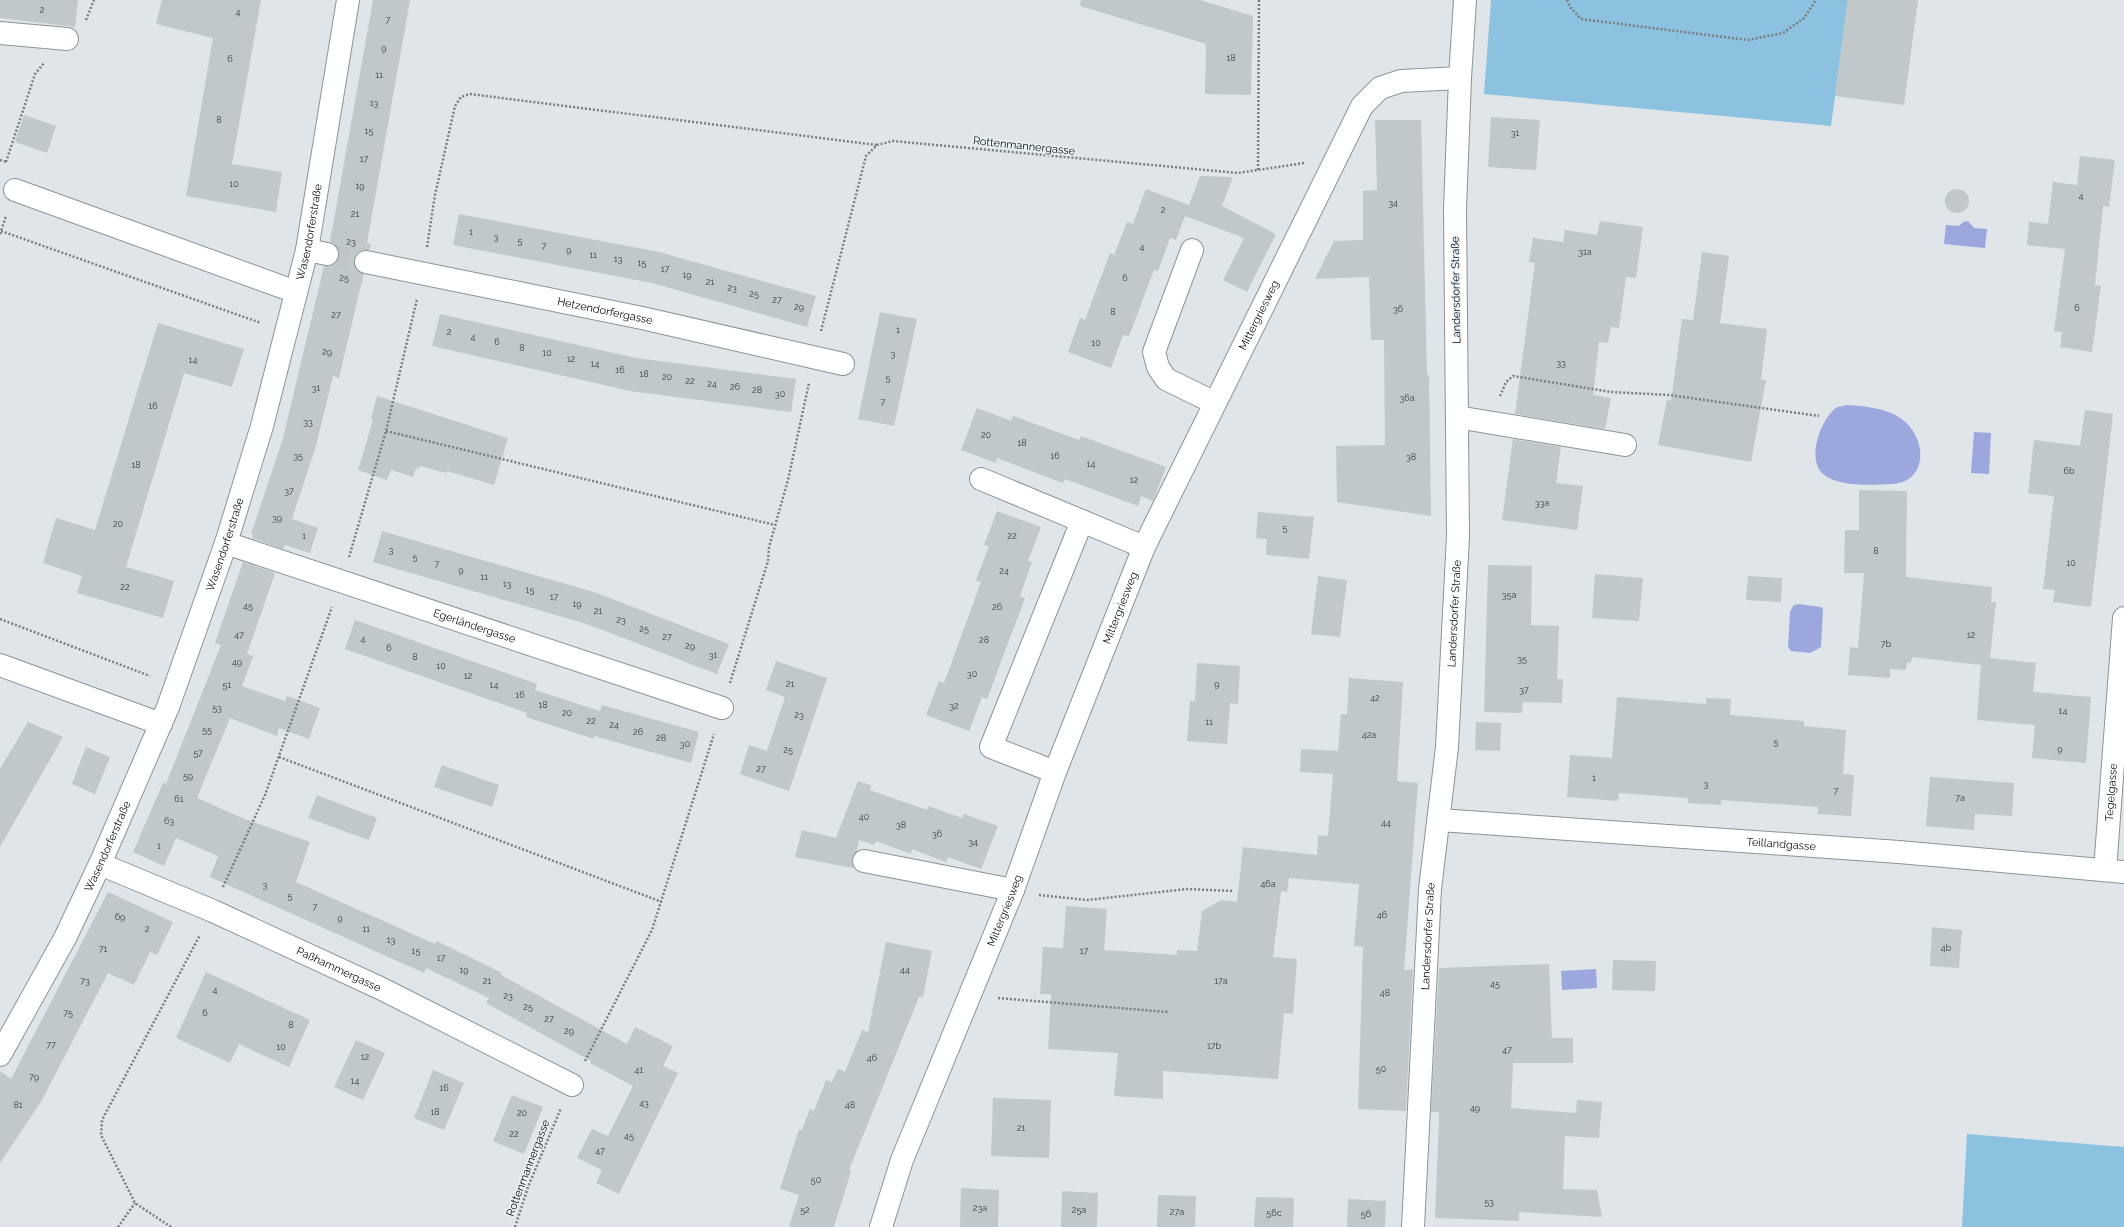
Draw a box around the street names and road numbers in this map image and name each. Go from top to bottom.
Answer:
street label: Rottenmannergasse [972,134,1076,158]
street label: Wasendorferstraße [293,182,324,281]
street label: Landersdorfer Straße [1449,236,1463,344]
street label: Mittergriesweg [1236,278,1281,352]
street label: Hetzendorfergasse [556,294,655,327]
street label: Wasendorferstraße [203,496,246,593]
street label: Landersdorfer Straße [1445,559,1463,668]
street label: Mittergriesweg [1100,570,1140,646]
street label: Egerländergasse [432,606,518,646]
street label: Tegelgasse [2102,762,2120,822]
street label: Wasendorferstraße [82,798,133,893]
street label: Teillandgasse [1746,835,1817,853]
street label: Mittergriesweg [984,873,1024,948]
street label: Landersdorfer Straße [1418,881,1437,990]
street label: Paßhammergasse [295,944,384,994]
street label: Rottenmannergasse [504,1117,553,1218]

